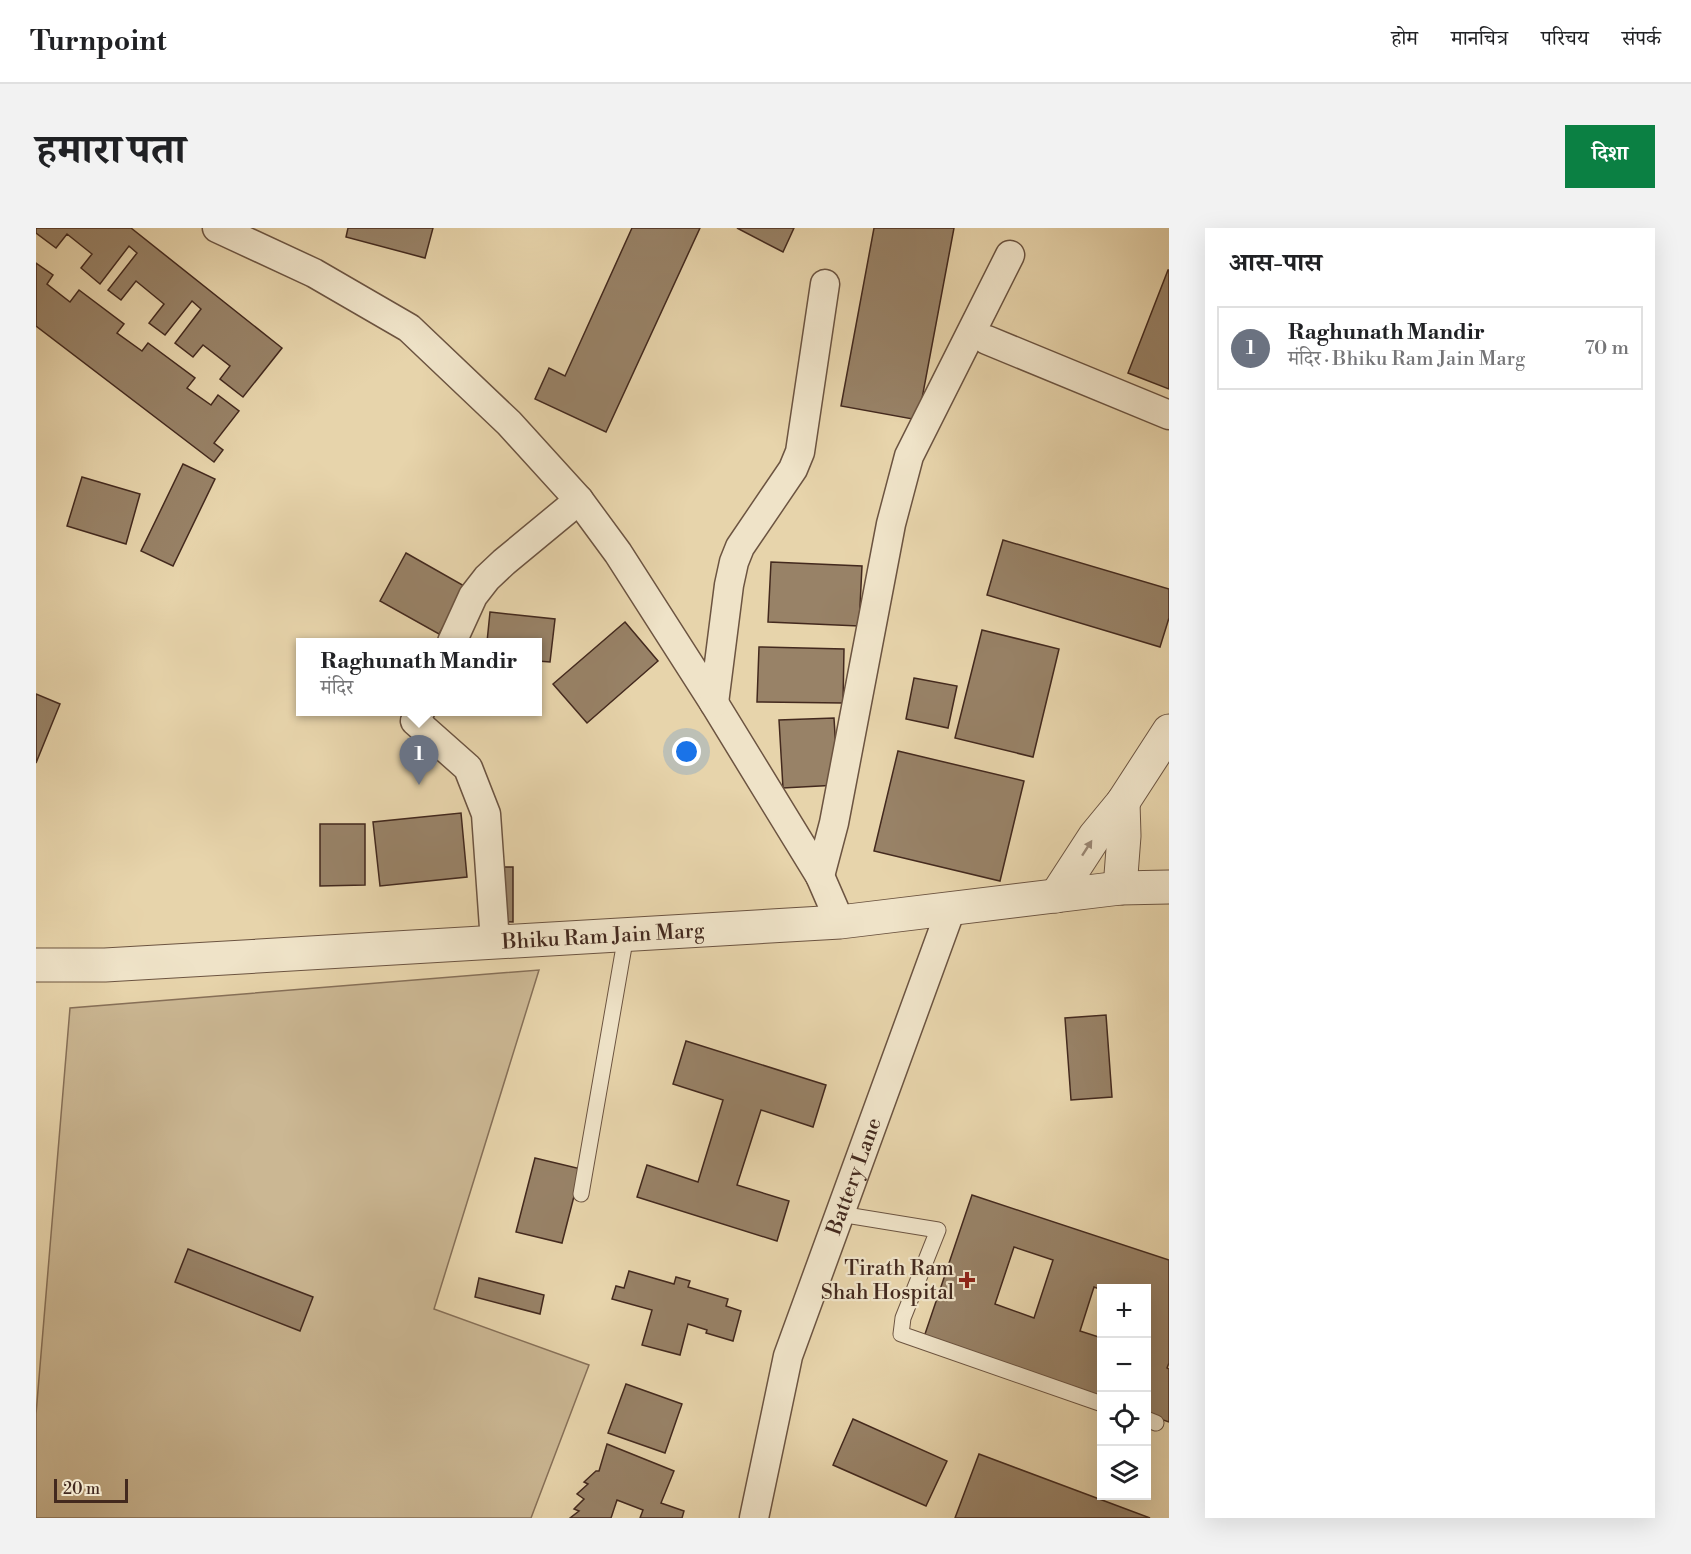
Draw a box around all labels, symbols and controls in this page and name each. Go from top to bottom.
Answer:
text: Turnpoint [30,24,166,59]
text: होम [1391,26,1418,52]
text: मानचित्र [1451,26,1508,52]
text: परिचय [1541,26,1589,52]
text: संपर्क [1622,26,1661,52]
text: हमारा पता [36,124,186,177]
button: दिशा [1565,125,1655,188]
text: आस-पास [1229,247,1322,279]
text: Raghunath Mandir [1288,319,1485,346]
text: 1 [1246,336,1255,361]
text: 70 m [1585,336,1629,361]
text: मंदिर · Bhiku Ram Jain Marg [1288,347,1525,372]
popup [296,638,542,716]
text: Raghunath Mandir [321,648,517,675]
text: मंदिर [321,676,353,701]
pin: 1 [400,736,439,785]
your location [672,737,701,766]
one-way arrow [1082,839,1093,856]
street label: Bhiku Ram Jain Marg [500,918,705,956]
street label: Battery Lane [821,1114,888,1240]
place label: Tirath Ram Shah Hospital [821,1256,954,1306]
marker: Tirath Ram Shah Hospital [958,1271,976,1289]
map controls [1097,1284,1151,1500]
button: + [1097,1284,1151,1338]
button: − [1097,1338,1151,1392]
button: locate [1097,1392,1151,1446]
button: layers [1097,1446,1151,1500]
scale bar [54,1476,128,1504]
text: 20 m [63,1479,100,1499]

